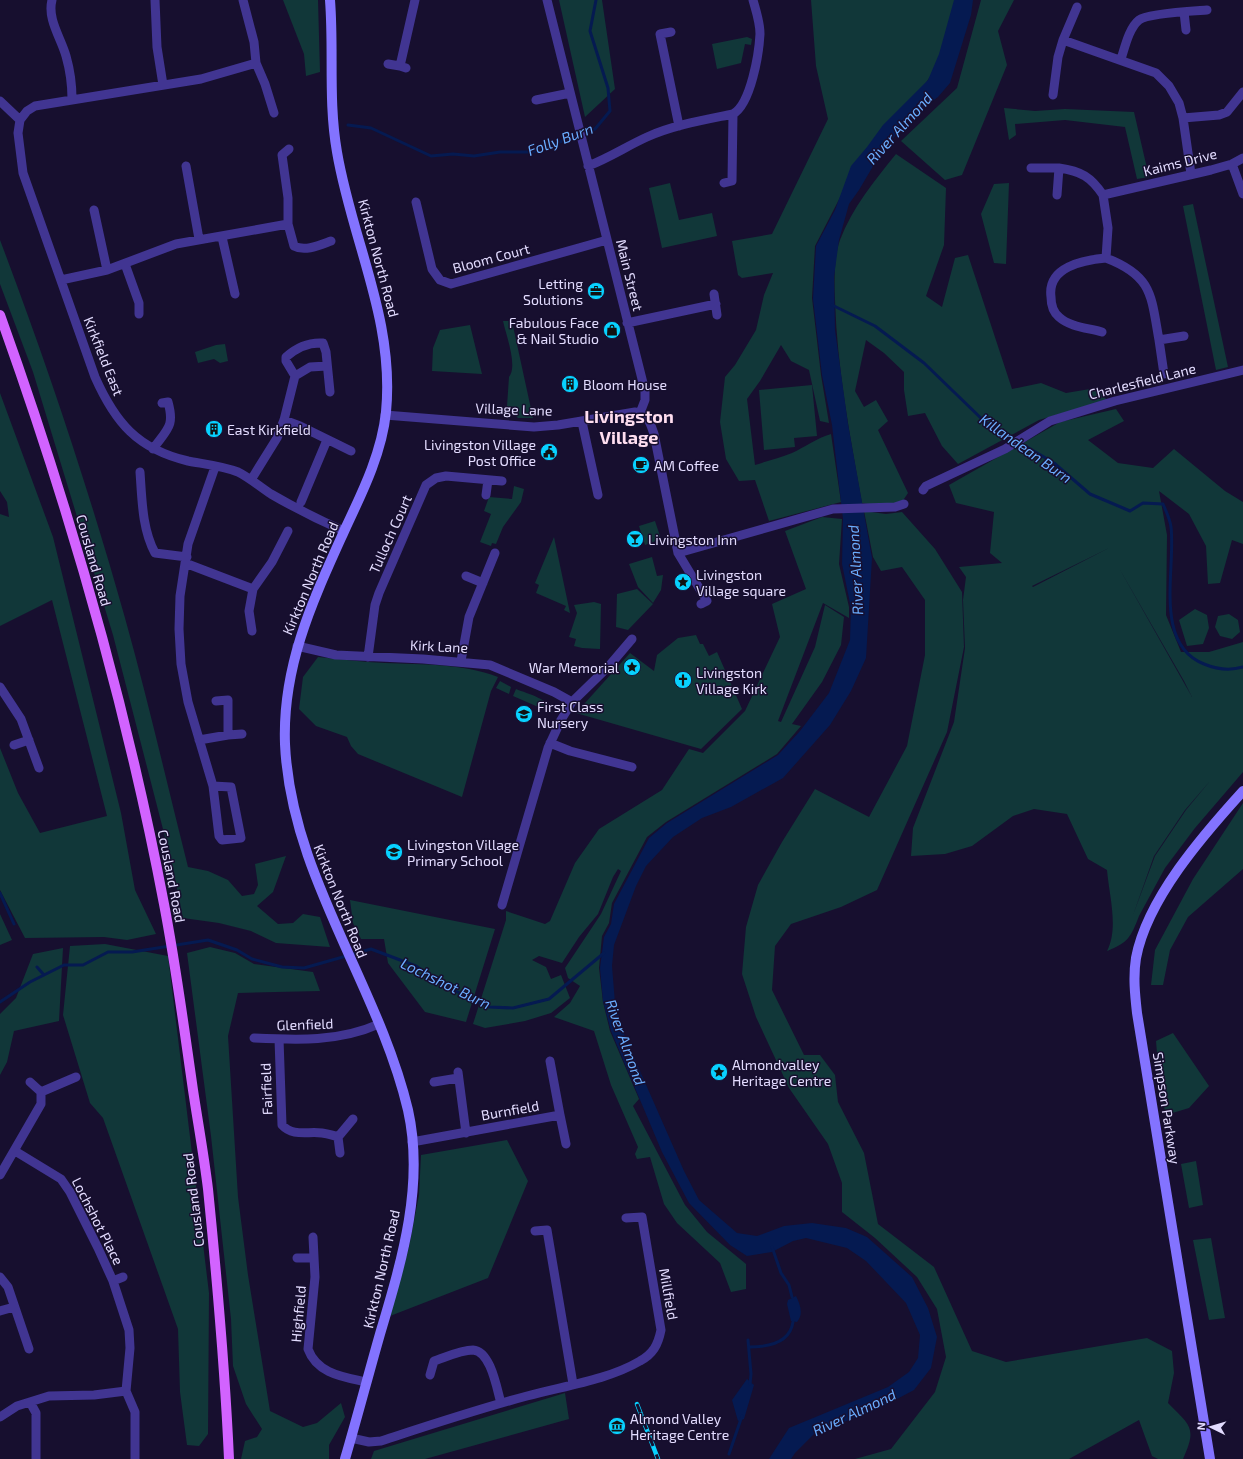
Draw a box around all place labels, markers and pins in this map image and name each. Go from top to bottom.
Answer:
place label: Letting Solutions [523,275,583,308]
office icon: Letting Solutions [586,281,606,301]
place label: Fabulous Face & Nail Studio [509,314,599,347]
shop icon: Fabulous Face & Nail Studio [602,320,622,340]
building icon: Bloom House [560,374,580,394]
place label: Bloom House [583,376,667,393]
building icon: East Kirkfield [204,419,224,439]
place label: East Kirkfield [227,421,311,438]
place label: Livingston Village Post Office [424,436,536,469]
public building icon: Livingston Village Post Office [539,442,559,462]
cafe icon: AM Coffee [631,455,651,475]
place label: AM Coffee [654,457,719,474]
bar icon: Livingston Inn [625,529,645,549]
place label: Livingston Inn [648,531,737,548]
place label: Livingston Village square [696,566,786,599]
place icon: Livingston Village square [673,572,693,592]
place icon: War Memorial [622,657,642,677]
place label: War Memorial [529,659,620,676]
place label: Livingston Village Kirk [696,664,767,697]
church icon: Livingston Village Kirk [673,670,693,690]
place label: First Class Nursery [537,698,603,731]
school or university icon: First Class Nursery [514,704,534,724]
place label: Livingston Village Primary School [407,836,519,869]
school or university icon: Livingston Village Primary School [384,842,404,862]
place label: Almondvalley Heritage Centre [732,1056,831,1089]
place icon: Almondvalley Heritage Centre [709,1062,729,1082]
place label: Almond Valley Heritage Centre [630,1410,729,1443]
museum icon: Almond Valley Heritage Centre [607,1416,627,1436]

